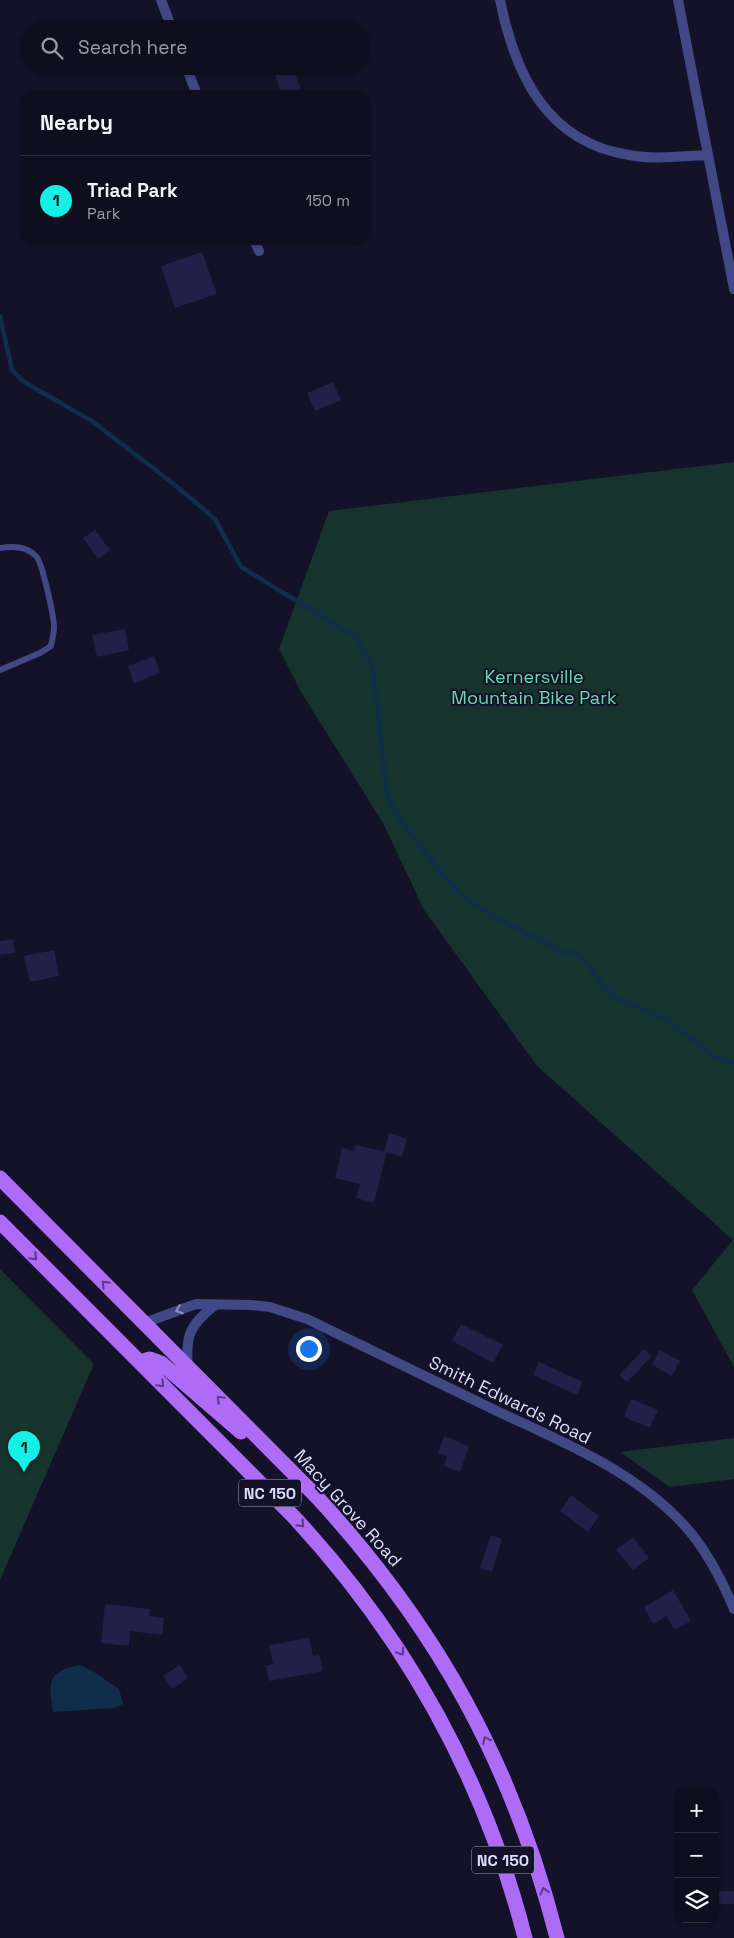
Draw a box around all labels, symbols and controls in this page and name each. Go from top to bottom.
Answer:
search box [20,20,370,75]
icon: search [38,34,66,62]
text: Search here [78,35,188,60]
text: Nearby [40,109,113,136]
text: Triad Park [87,178,178,203]
text: 1 [52,190,60,211]
text: 150 m [306,190,350,211]
text: Park [87,203,120,224]
park label: Kernersville Mountain Bike Park [451,665,617,709]
one-way arrow [29,1251,38,1260]
one-way arrow [102,1281,111,1290]
one-way arrow [175,1304,184,1314]
your location [296,1336,322,1362]
street label: Smith Edwards Road [425,1350,595,1449]
one-way arrow [156,1378,165,1387]
one-way arrow [217,1396,226,1405]
pin: 1 [8,1431,40,1472]
street label: Macy Grove Road [290,1444,407,1571]
road number: NC 150 [239,1480,301,1506]
one-way arrow [295,1519,304,1528]
one-way arrow [394,1647,404,1656]
one-way arrow [482,1736,492,1745]
map controls [674,1788,719,1923]
button: + [674,1788,719,1833]
button: − [674,1833,719,1878]
road number: NC 150 [472,1846,534,1874]
button: layers [674,1878,719,1923]
one-way arrow [540,1887,550,1895]

